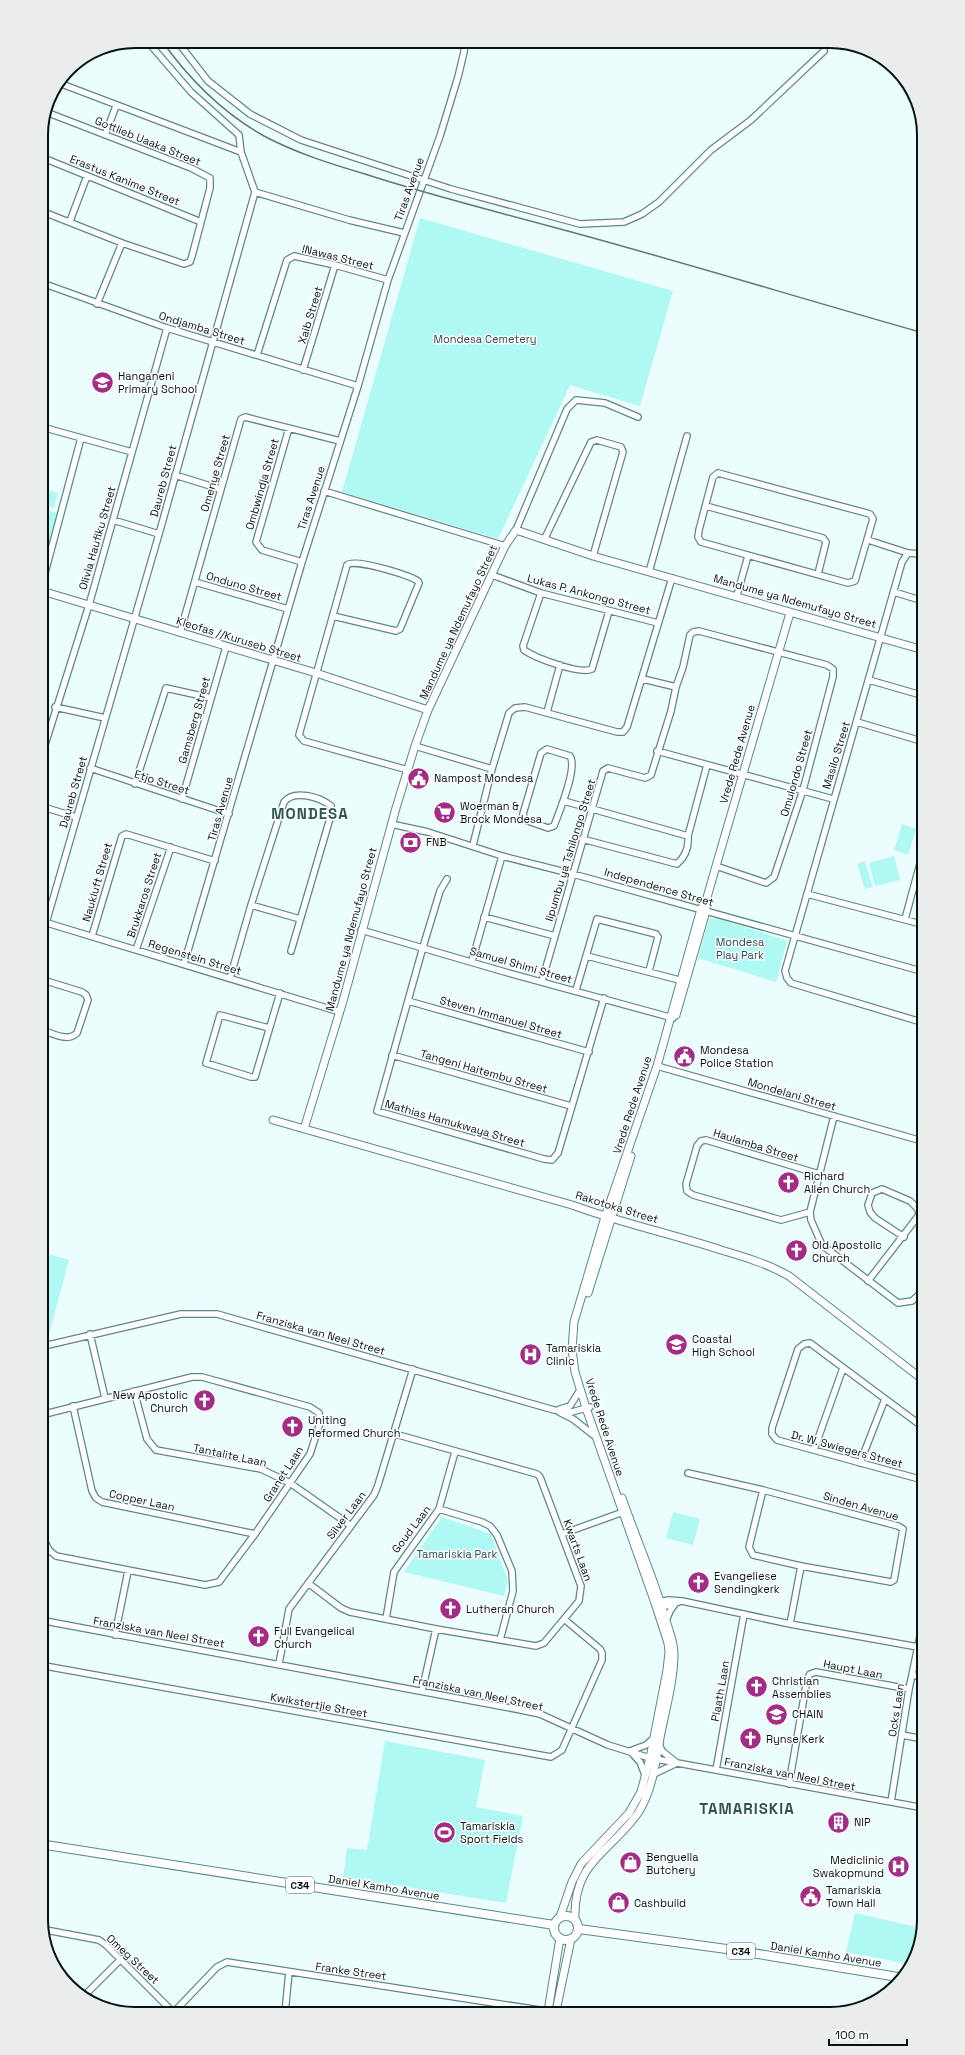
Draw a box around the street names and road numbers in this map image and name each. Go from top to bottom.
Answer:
street label: Gottlieb Uaaka Street [93,113,203,169]
street label: Erastus Kanime Street [68,152,182,208]
street label: Tiras Avenue [391,155,427,223]
street label: !Nawas Street [301,241,375,273]
street label: Xaib Street [295,284,325,346]
street label: Ondjamba Street [157,308,247,348]
street label: Omenye Street [197,433,233,513]
street label: Ombwindja Street [242,437,282,531]
street label: Daureb Street [147,443,179,519]
street label: Tiras Avenue [294,464,328,532]
street label: Olivia Haufiku Street [76,485,118,591]
street label: Mandume ya Ndemufayo Street [416,542,500,702]
street label: Onduno Street [205,569,283,603]
street label: Lukas P. Ankongo Street [526,571,652,617]
street label: Mandume ya Ndemufayo Street [712,571,878,631]
street label: Kleofas //Kuruseb Street [175,613,303,665]
street label: Gamsberg Street [175,675,213,765]
street label: Vrede Rede Avenue [716,703,758,805]
street label: Masilo Street [819,719,853,791]
street label: Omulondo Street [777,728,815,818]
street label: Daureb Street [56,754,90,830]
street label: Etjo Street [133,767,191,797]
street label: Tiras Avenue [204,775,236,843]
street label: Iipumbu ya Tshilongo Street [542,777,598,923]
street label: Naukluft Street [79,841,115,923]
street label: Mandume ya Ndemufayo Street [322,846,380,1012]
street label: Brukkaros Street [124,850,164,940]
street label: Independence Street [603,865,715,909]
street label: Regenstein Street [147,936,243,978]
street label: Samuel Shimi Street [468,944,574,986]
street label: Steven Immanuel Street [438,993,564,1041]
street label: Tangeni Haitembu Street [419,1046,549,1096]
street label: Vrede Rede Avenue [610,1054,654,1156]
street label: Mondelani Street [746,1075,838,1113]
street label: Mathias Hamukwaya Street [383,1096,527,1150]
street label: Haulamba Street [712,1125,800,1165]
street label: Rakotoka Street [574,1188,660,1226]
street label: Franziska van Neel Street [255,1308,387,1358]
street label: Vrede Rede Avenue [583,1376,627,1478]
street label: Dr. W. Swiegers Street [790,1427,904,1471]
street label: Tantalite Laan [192,1440,268,1470]
street label: Granet Laan [260,1443,306,1505]
street label: Copper Laan [108,1486,176,1514]
street label: Silver Laan [323,1488,369,1542]
street label: Sinden Avenue [822,1489,900,1523]
street label: Goud Laan [389,1502,433,1556]
street label: Kwarts Laan [560,1517,596,1583]
street label: Franziska van Neel Street [92,1614,226,1650]
street label: Haupt Laan [822,1656,884,1682]
street label: Plaath Laan [708,1659,732,1723]
street label: Franziska van Neel Street [411,1672,545,1714]
street label: Ocks Laan [885,1682,907,1738]
street label: Kwikstertjie Street [269,1690,369,1720]
street label: Franziska van Neel Street [723,1754,857,1794]
street label: Daniel Kamho Avenue [327,1871,441,1903]
road number: C34 [286,1877,314,1893]
street label: Omeg Street [104,1931,162,1987]
street label: Daniel Kamho Avenue [769,1938,883,1970]
road number: C34 [727,1943,755,1959]
street label: Franke Street [315,1959,387,1983]

